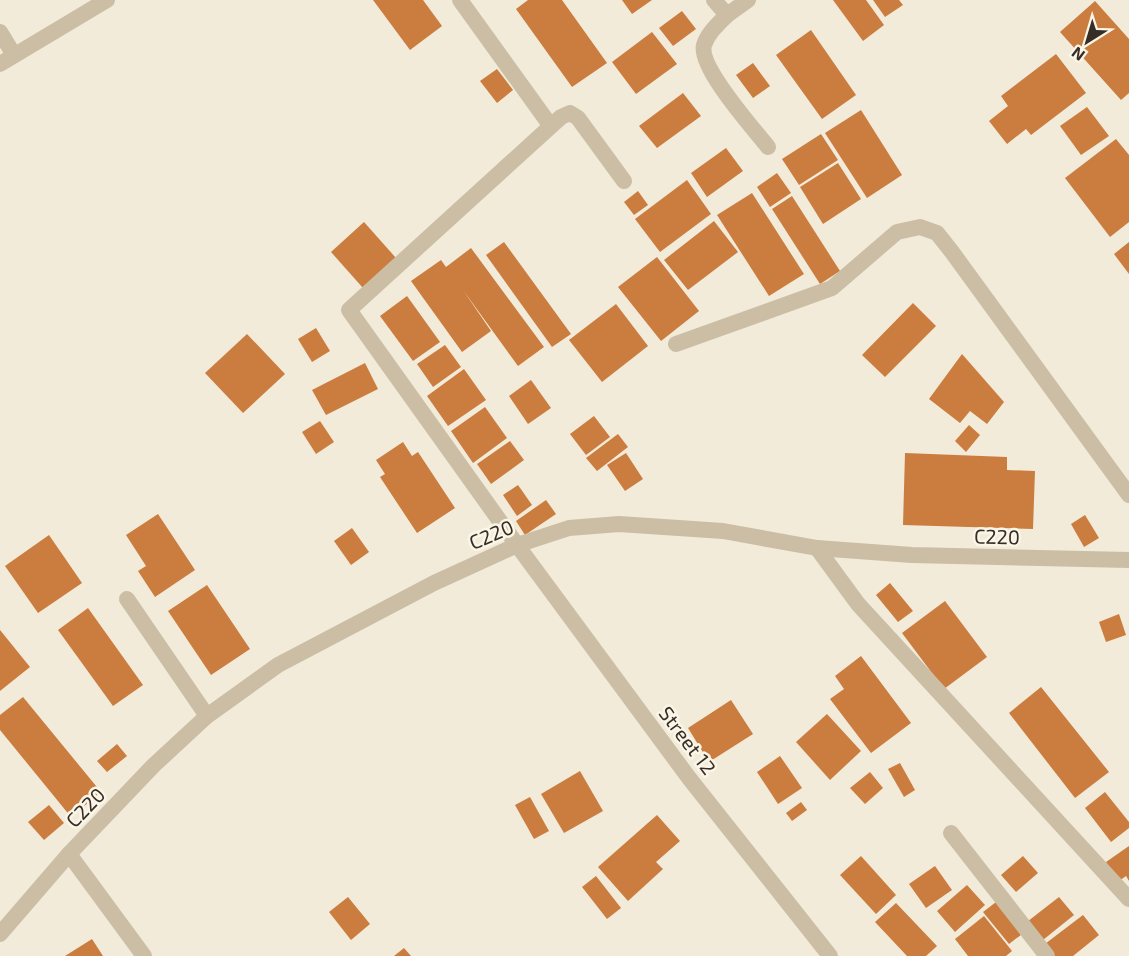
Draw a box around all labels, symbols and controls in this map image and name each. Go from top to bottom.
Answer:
north arrow [1057,12,1117,72]
text: N [1067,43,1088,65]
street label: C220 [465,514,517,554]
street label: C220 [974,524,1020,548]
street label: Street 12 [655,701,721,779]
street label: C220 [60,782,110,832]

